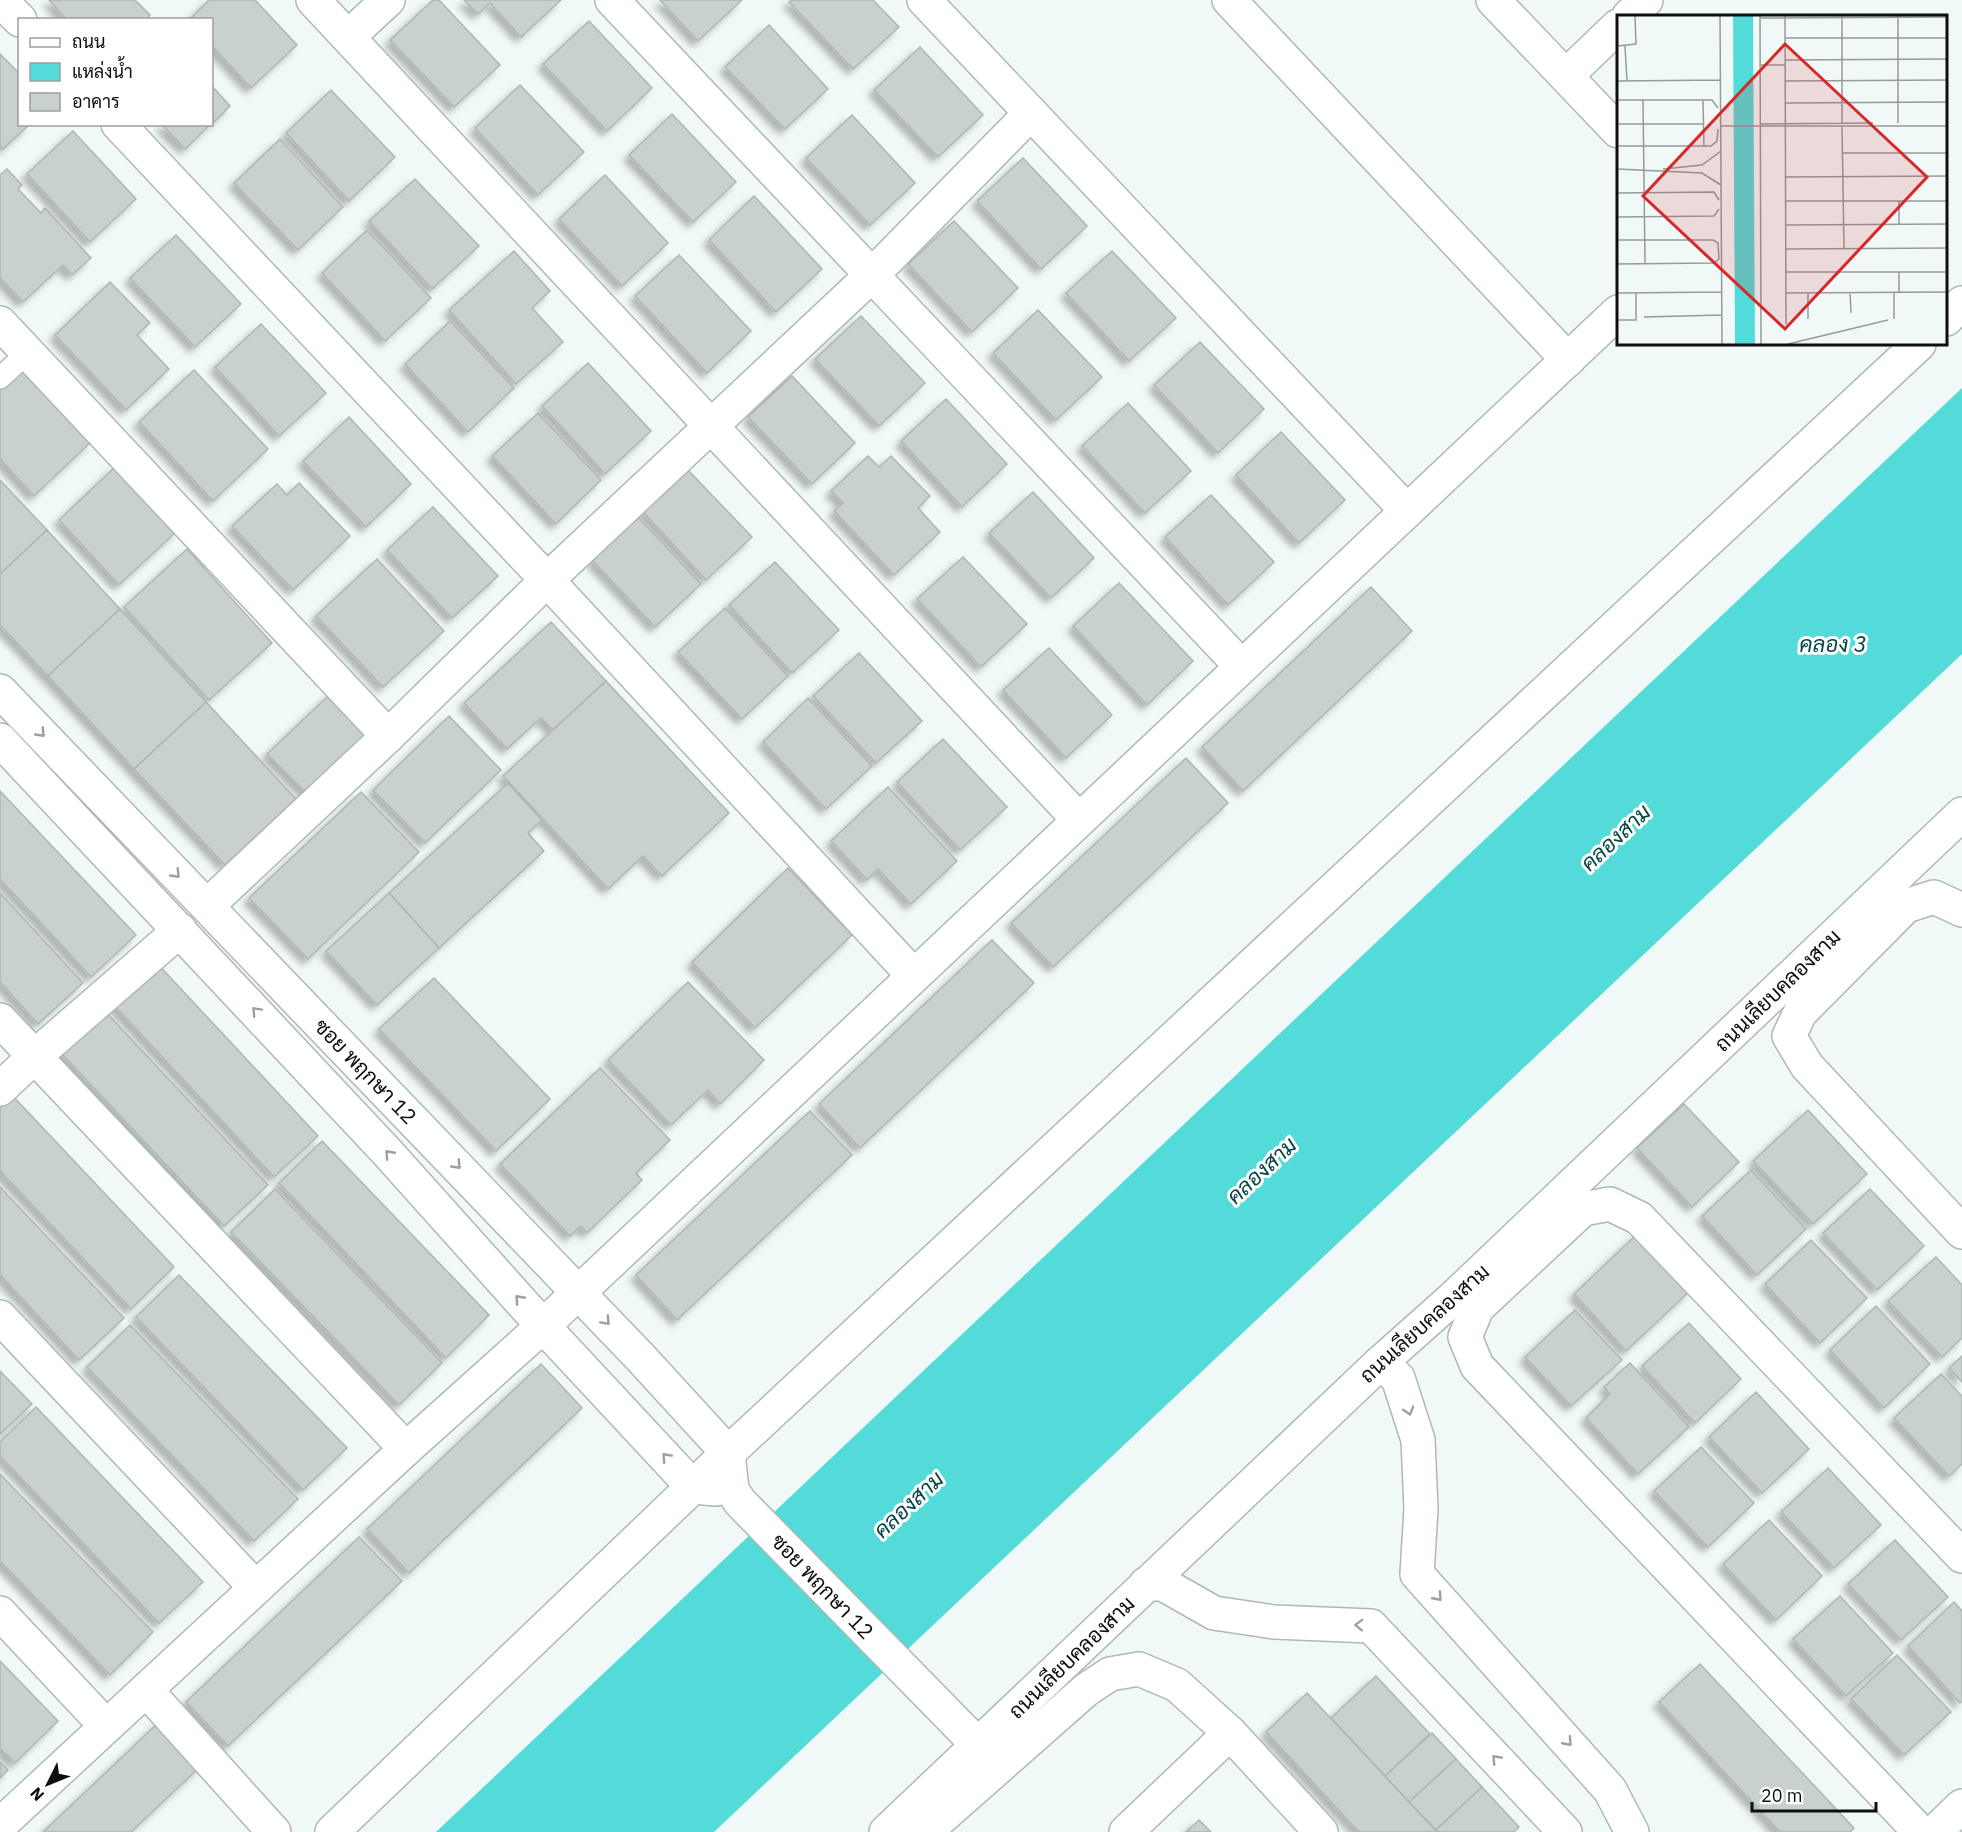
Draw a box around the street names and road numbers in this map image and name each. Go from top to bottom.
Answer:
street label: ถนนเลียบคลองสาม [1708,923,1846,1057]
street label: ซอย พฤกษา 12 [309,1012,423,1130]
street label: ถนนเลียบคลองสาม [1353,1257,1495,1389]
street label: ซอย พฤกษา 12 [766,1527,880,1645]
street label: ถนนเลียบคลองสาม [1002,1590,1140,1724]

